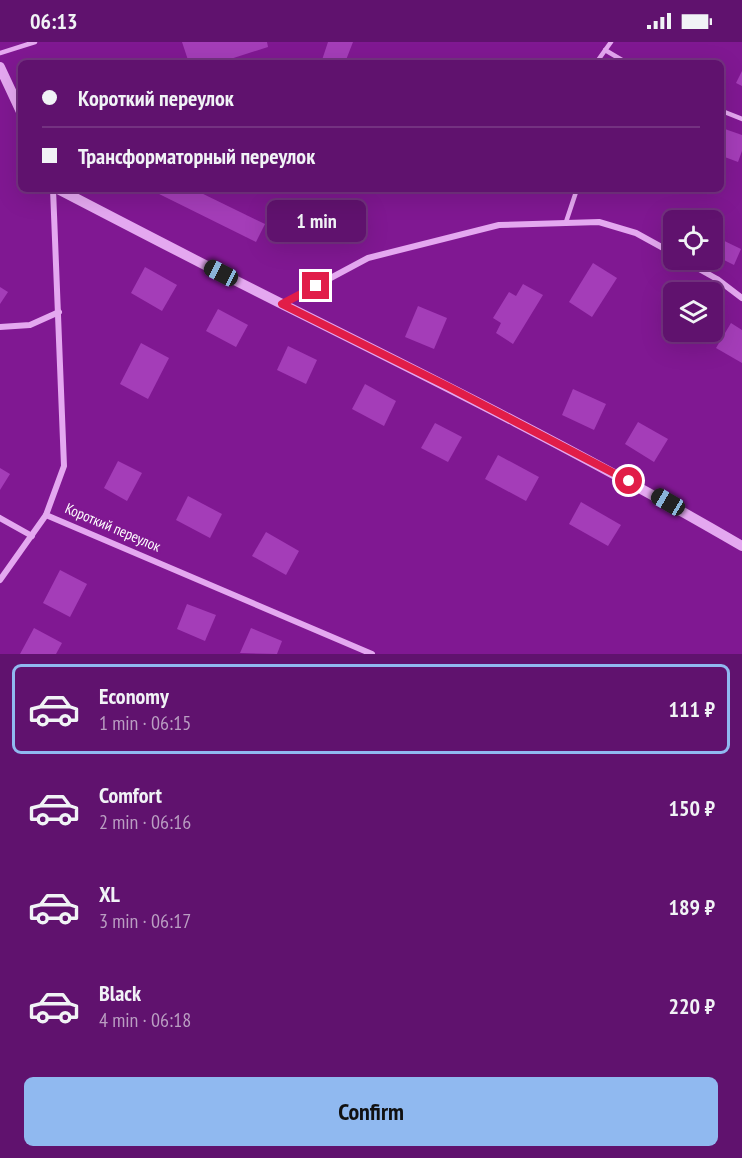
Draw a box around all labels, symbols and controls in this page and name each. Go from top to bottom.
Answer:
text: 06:13 [30,7,78,35]
text: Короткий переулок [78,84,234,112]
text: Трансформаторный переулок [78,142,315,170]
callout: 1 min [266,199,366,241]
text: 1 min [296,208,337,234]
map controls [663,210,723,342]
button: locate [663,210,723,270]
car [201,257,241,289]
route end [302,272,329,299]
button: layers [663,282,723,342]
route start [615,467,642,494]
car [648,485,688,519]
street label: Короткий переулок [62,498,164,556]
icon: car [27,682,81,736]
text: Economy [99,682,169,710]
text: 111 ₽ [668,695,715,723]
text: 1 min · 06:15 [99,710,191,736]
icon: car [27,781,81,835]
text: Comfort [99,781,162,809]
text: 150 ₽ [668,794,715,822]
text: 2 min · 06:16 [99,809,191,835]
icon: car [27,880,81,934]
text: XL [99,880,120,908]
text: 189 ₽ [668,893,715,921]
text: 3 min · 06:17 [99,908,191,934]
icon: car [27,979,81,1033]
text: Black [99,979,141,1007]
text: 220 ₽ [668,992,715,1020]
text: 4 min · 06:18 [99,1007,191,1033]
button: Confirm [24,1077,718,1146]

